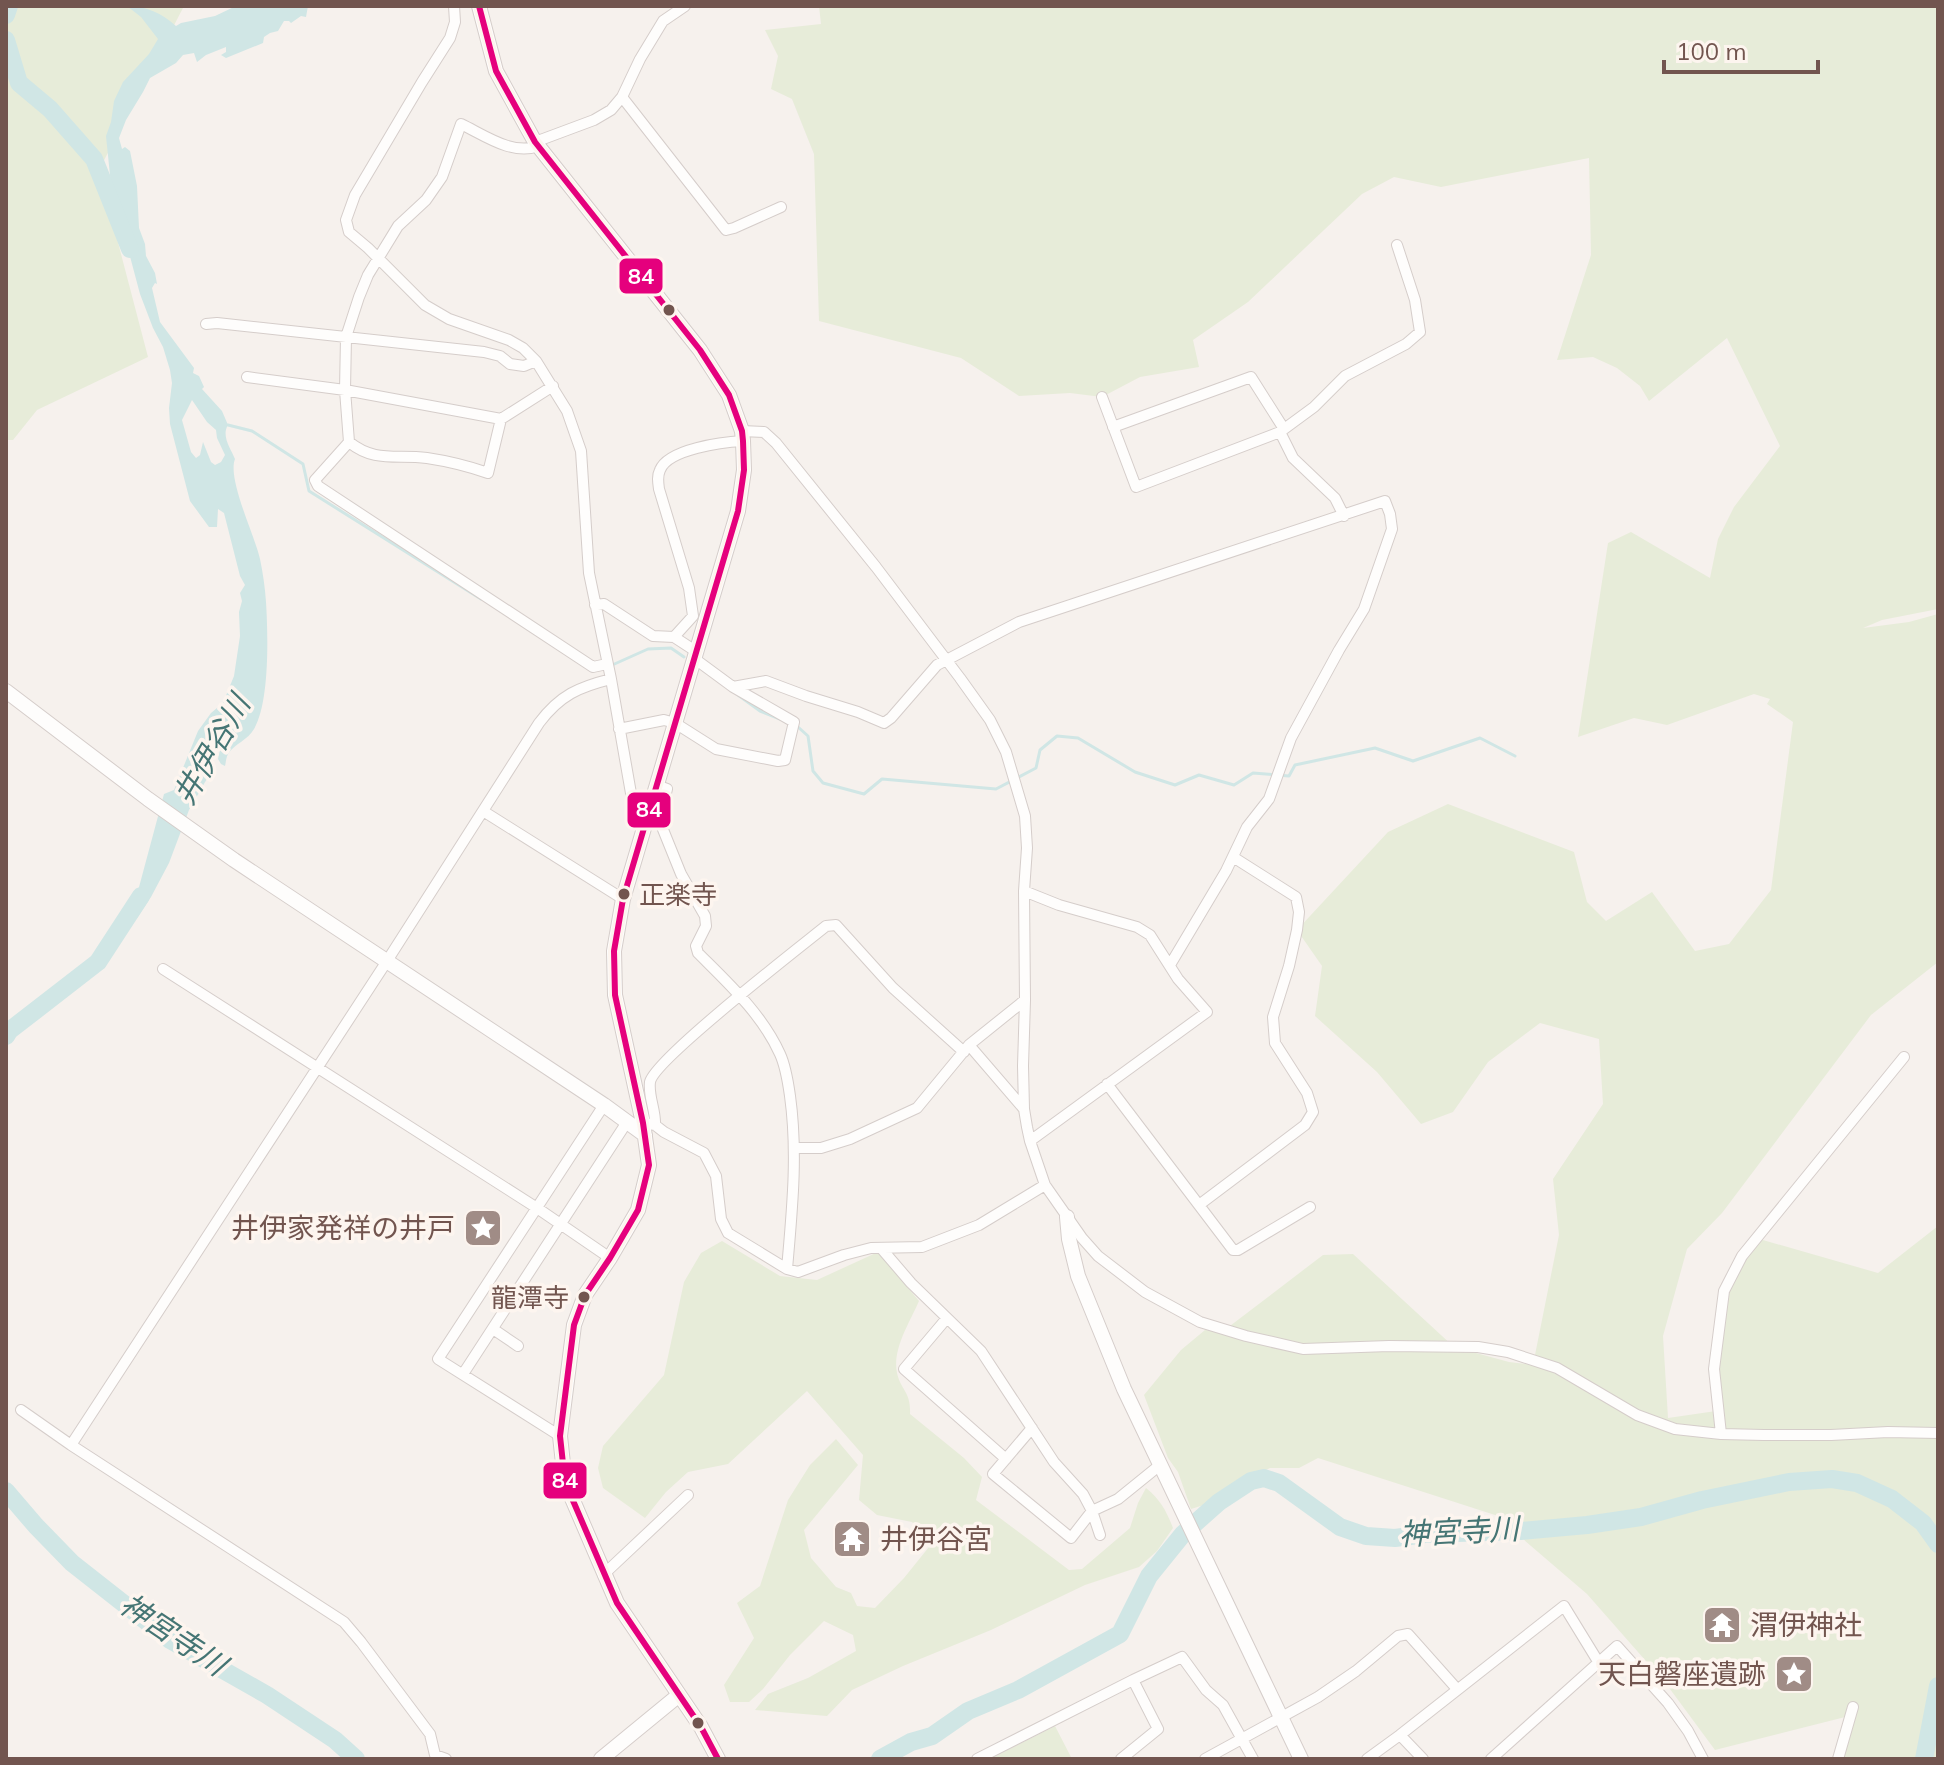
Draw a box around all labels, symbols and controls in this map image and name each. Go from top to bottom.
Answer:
scale bar [1664,24,1818,74]
text: 100 m [1676,36,1747,66]
line badge: 84 [618,257,664,295]
text: 84 [628,262,654,290]
unlabelled marker [661,302,677,318]
water label: 井伊谷川 [165,685,259,811]
line badge: 84 [626,791,672,829]
text: 84 [636,795,662,823]
place label: 正楽寺 [639,878,717,911]
marker: 正楽寺 [616,886,632,902]
place icon: 井伊家発祥の井戸 [462,1207,504,1249]
place label: 井伊家発祥の井戸 [231,1210,455,1245]
place label: 龍潭寺 [491,1281,569,1314]
marker: 龍潭寺 [576,1289,592,1305]
line badge: 84 [542,1461,588,1500]
text: 84 [552,1466,578,1494]
water label: 神宮寺川 [1398,1509,1523,1553]
temple icon: 井伊谷宮 [831,1518,873,1560]
place label: 井伊谷宮 [880,1521,992,1556]
water label: 神宮寺川 [113,1585,236,1685]
temple icon: 渭伊神社 [1701,1604,1743,1646]
place label: 渭伊神社 [1750,1607,1862,1642]
place icon: 天白磐座遺跡 [1773,1653,1815,1695]
place label: 天白磐座遺跡 [1598,1656,1766,1691]
unlabelled marker [690,1715,706,1731]

